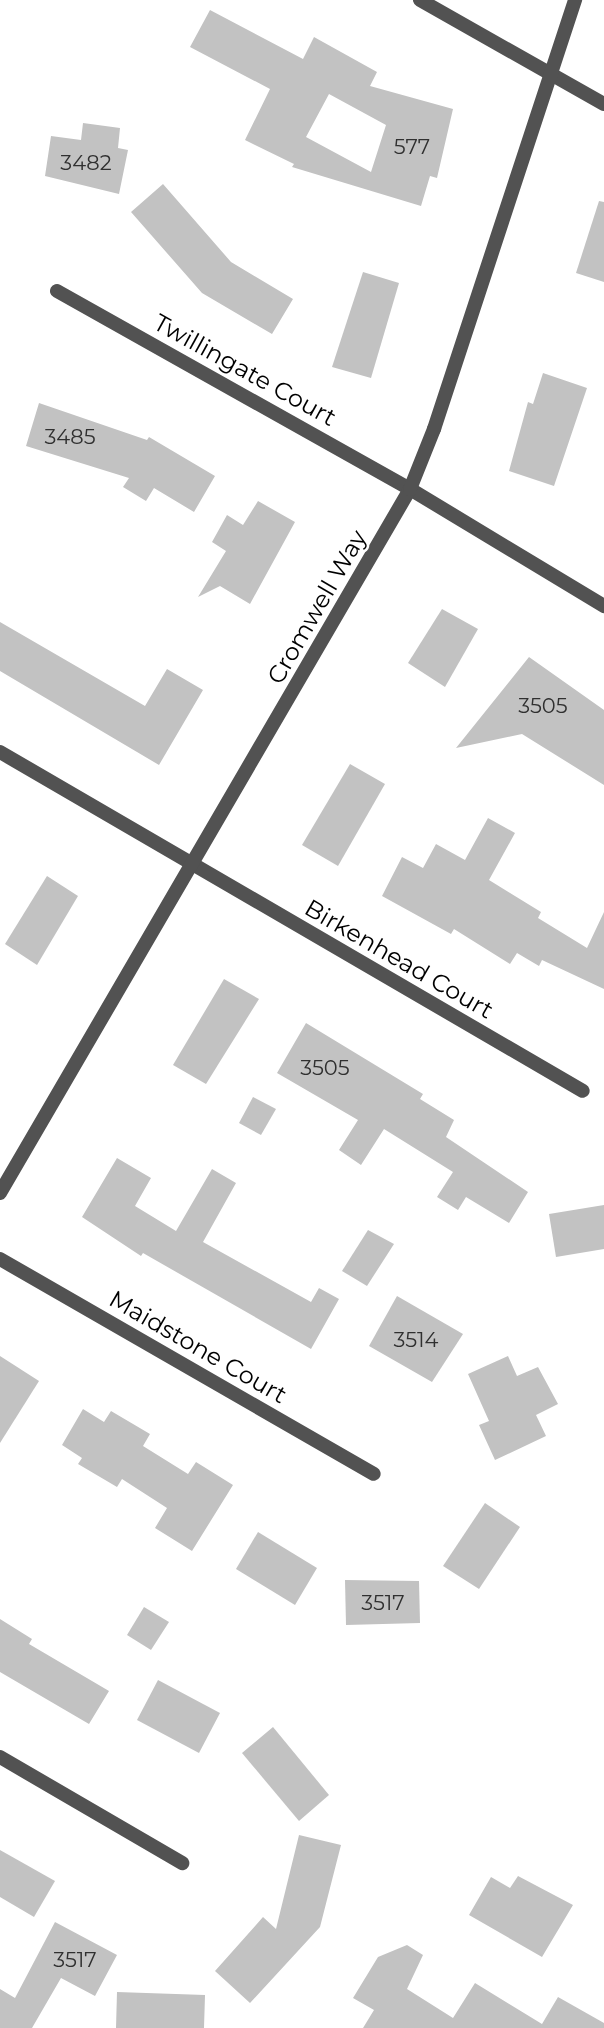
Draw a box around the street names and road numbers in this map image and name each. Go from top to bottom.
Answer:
street label: Twillingate Court [149,308,341,432]
street label: Cromwell Way [261,525,373,689]
street label: Birkenhead Court [300,893,498,1025]
street label: Maidstone Court [104,1284,292,1410]

